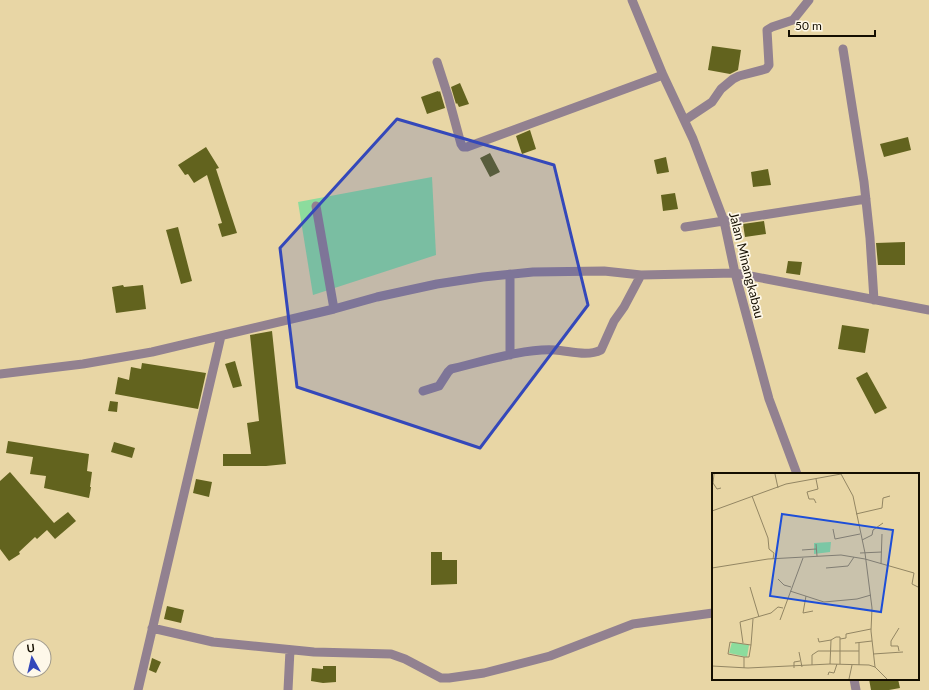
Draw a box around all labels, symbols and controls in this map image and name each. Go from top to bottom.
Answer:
scale bar [789,12,875,38]
text: 50 m [795,18,822,33]
street label: Jalan Minangkabau [726,210,768,320]
inset map [712,473,919,680]
north arrow [12,638,52,678]
text: U [26,641,35,655]

